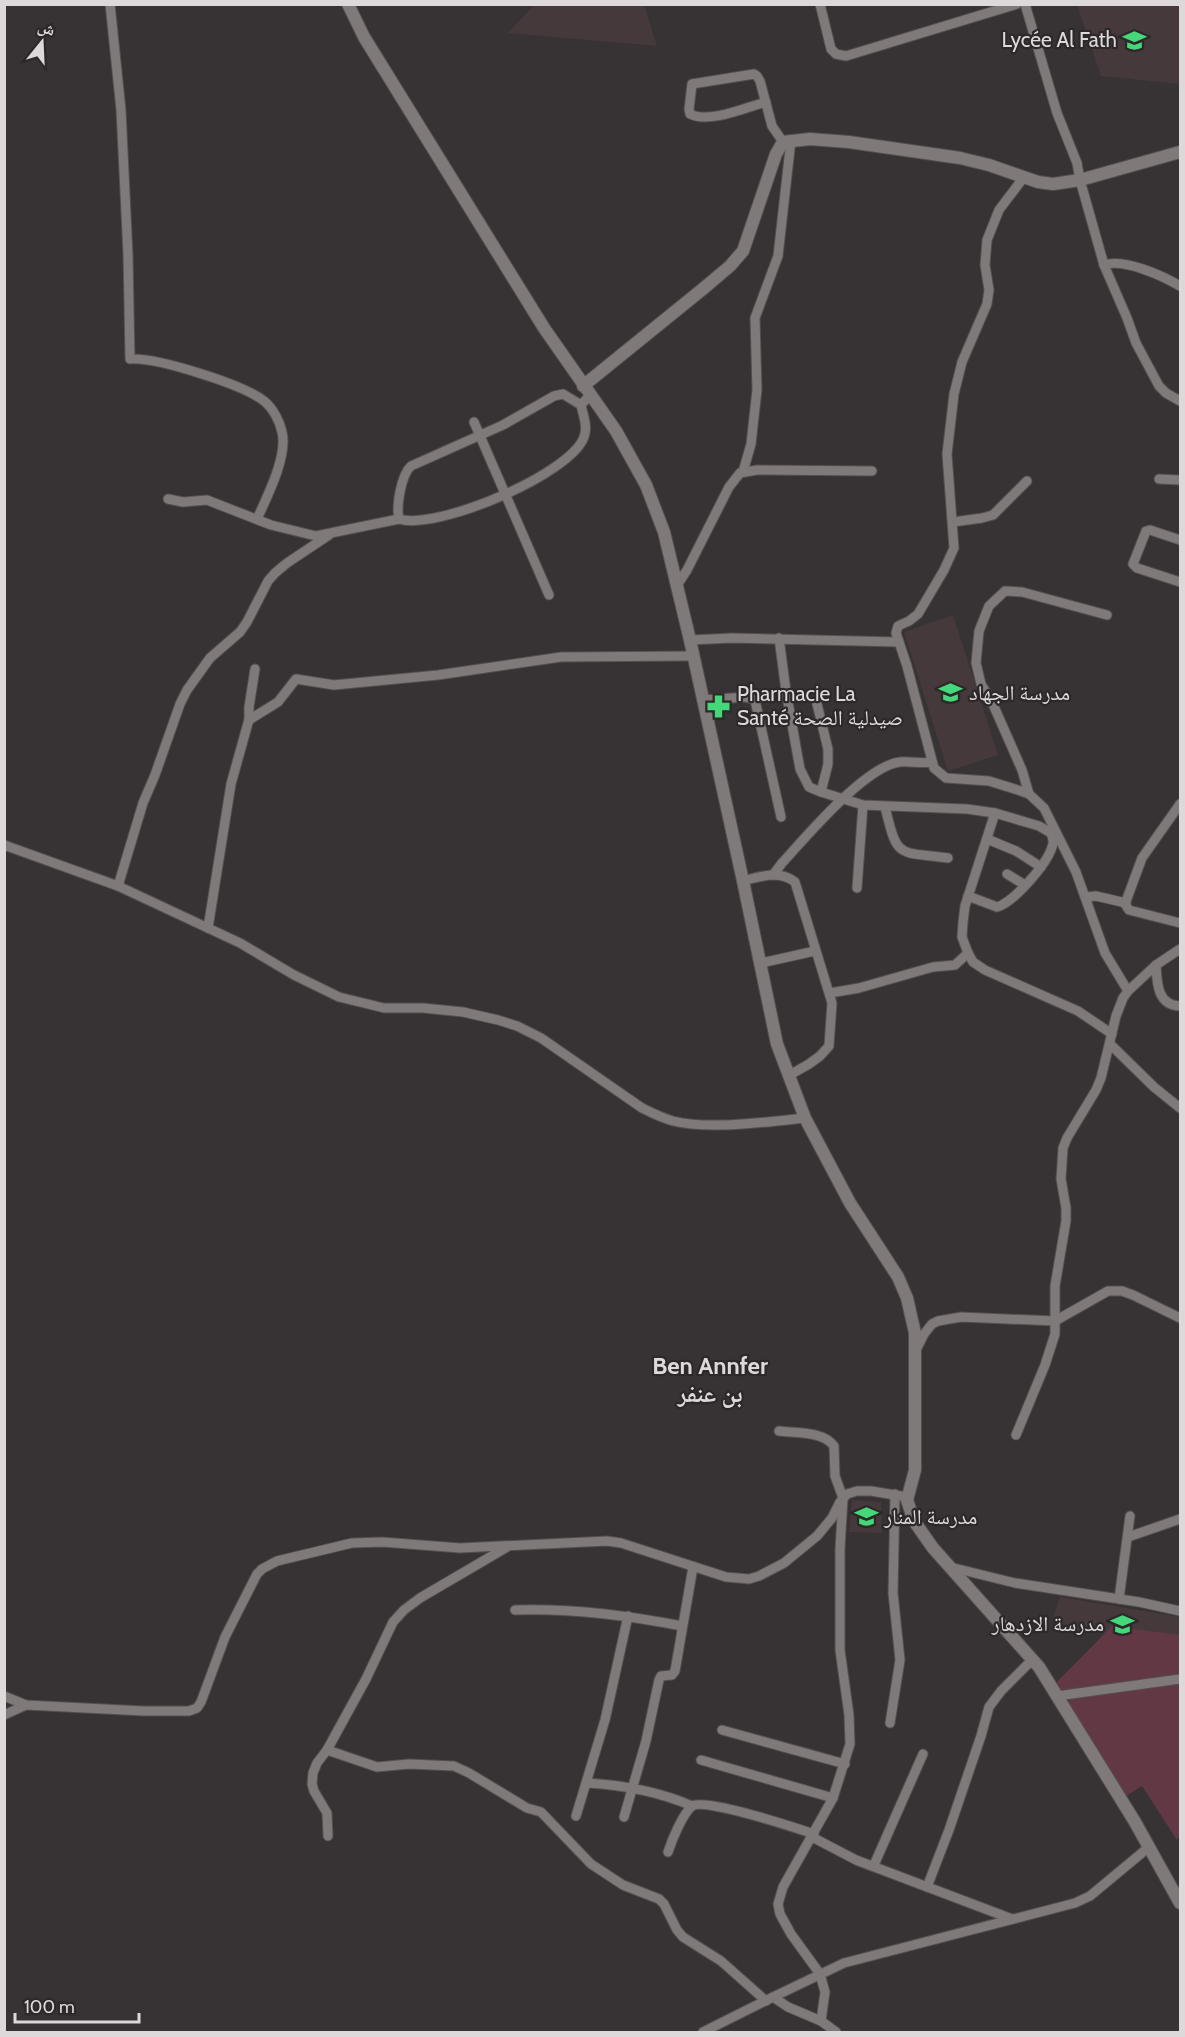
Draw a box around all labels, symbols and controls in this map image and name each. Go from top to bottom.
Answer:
north arrow [12,12,72,72]
text: ش [35,17,58,40]
place label: Lycée Al Fath [1001,27,1117,52]
school or university icon: Lycée Al Fath [1122,27,1148,53]
school or university icon: مدرسة الجهاد [938,680,964,706]
place label: مدرسة الجهاد [969,680,1070,705]
place label: Pharmacie La Santé صيدلية الصحة [737,681,903,730]
pharmacy icon: Pharmacie La Santé صيدلية الصحة [706,693,732,719]
district label: Ben Annfer بن عنفر [652,1351,768,1408]
school or university icon: مدرسة المنار [853,1504,879,1530]
place label: مدرسة المنار [883,1504,977,1529]
place label: مدرسة الازدهار [991,1611,1104,1636]
school or university icon: مدرسة الازدهار [1109,1611,1135,1637]
scale bar [15,1986,140,2024]
text: 100 m [24,1996,75,2018]

